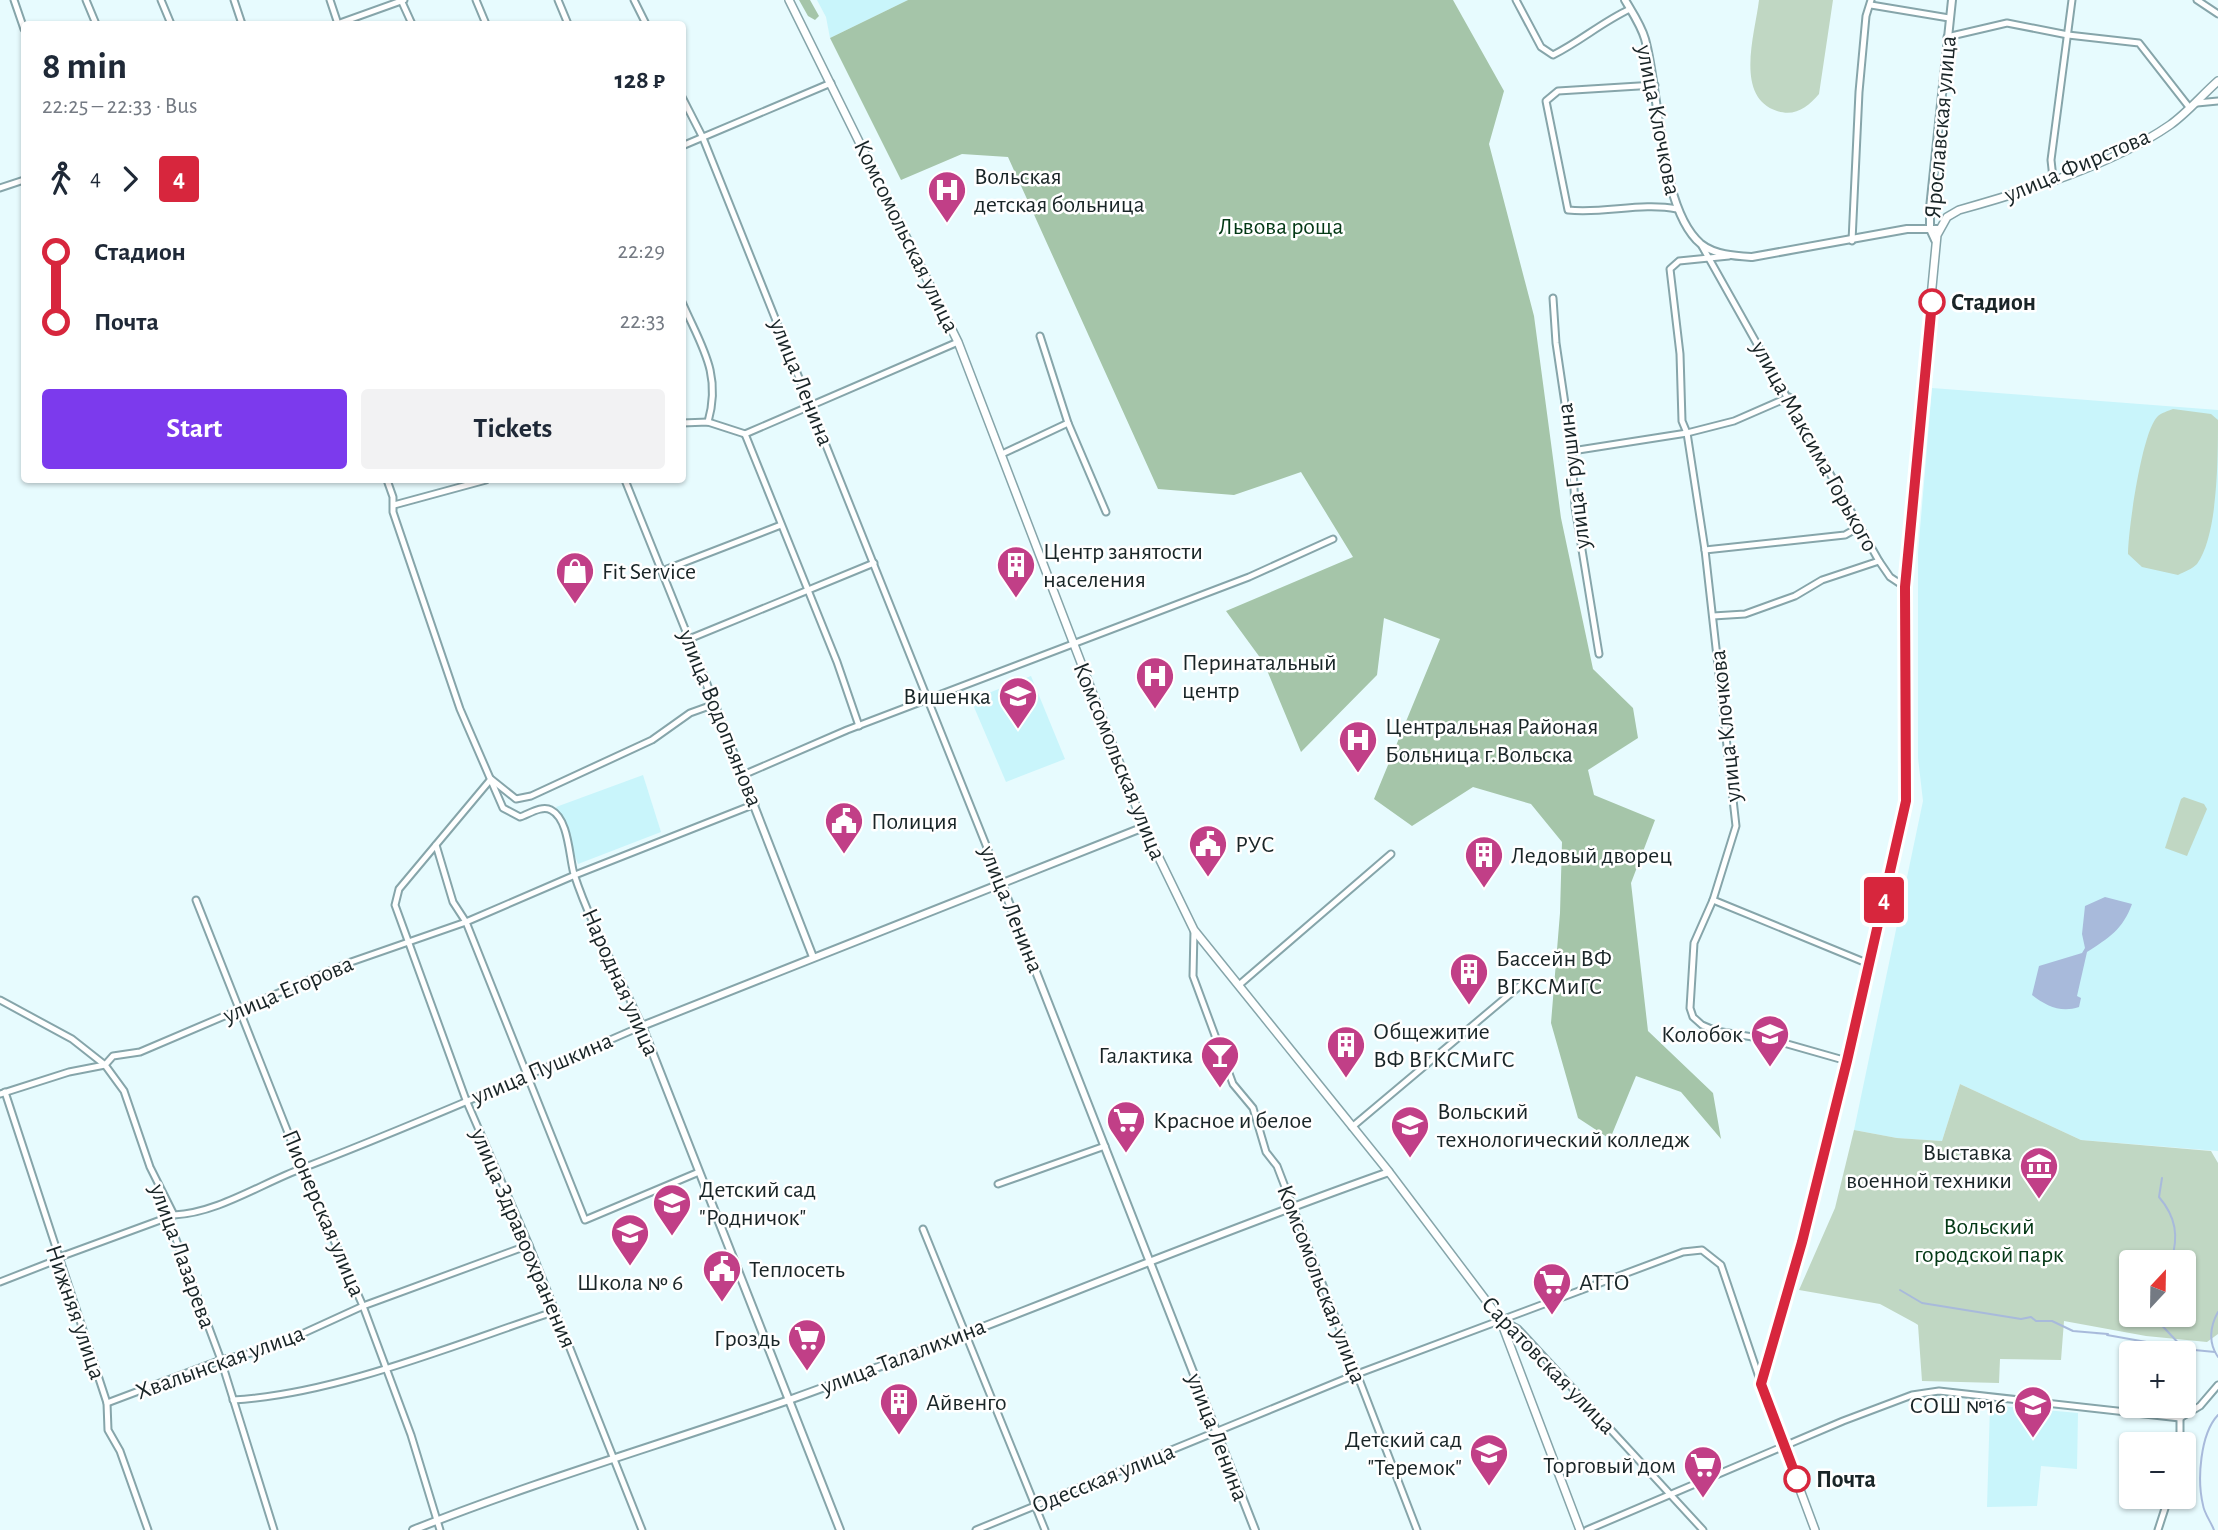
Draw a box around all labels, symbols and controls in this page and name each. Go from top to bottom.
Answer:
street label: Ярославская улица [1921,35,1961,219]
street label: улица Клочкова [1631,42,1684,198]
text: 8 min [42,48,127,86]
text: 128 ₽ [614,67,665,93]
text: 22:25 – 22:33 · Bus [42,95,197,118]
street label: улица Фирстова [2000,124,2154,208]
street label: Комсомольская улица [849,136,963,337]
icon: walk [42,160,80,198]
icon: forward [111,160,149,198]
place label: Вольская детская больница [974,165,1145,217]
text: 4 [90,167,101,190]
text: 4 [173,167,185,191]
hospital icon: Вольская детская больница [926,169,968,224]
park label: Львова роща [1219,215,1343,239]
text: Стадион [94,239,186,265]
text: 22:29 [618,240,665,263]
marker: Стадион [1919,289,1945,315]
place label: Стадион [1951,291,2036,315]
text: Почта [94,309,159,335]
text: 22:33 [620,310,665,333]
street label: улица Ленина [764,314,837,449]
street label: улица Максима Горького [1746,336,1882,556]
button: Start [42,389,347,469]
button: Tickets [361,389,665,469]
street label: улица Грушина [1553,401,1595,551]
place label: Центр занятости населения [1043,540,1203,592]
building icon: Центр занятости населения [995,544,1037,599]
shop icon: Fit Service [554,550,596,605]
place label: Fit Service [602,560,696,584]
street label: улица Водопьянова [673,625,767,810]
street label: улица Клочкова [1706,649,1746,804]
place label: Перинатальный центр [1182,651,1337,703]
hospital icon: Перинатальный центр [1134,655,1176,710]
street label: Комсомольская улица [1068,659,1170,864]
school or university icon: Вишенка [997,675,1039,730]
place label: Вишенка [903,685,991,709]
place label: Центральная Районая Больница г.Вольска [1385,715,1598,767]
hospital icon: Центральная Районая Больница г.Вольска [1337,719,1379,774]
public building icon: Полиция [823,800,865,855]
place label: Полиция [871,810,958,834]
public building icon: РУС [1187,823,1229,878]
place label: РУС [1235,833,1274,857]
building icon: Ледовый дворец [1463,834,1505,889]
street label: улица Ленина [974,841,1047,976]
place label: Ледовый дворец [1511,844,1672,868]
line badge: 4 [1861,877,1907,923]
text: 4 [1878,888,1890,912]
street label: Народная улица [577,905,663,1060]
place label: Бассейн ВФ ВГКСМиГС [1496,947,1612,999]
building icon: Бассейн ВФ ВГКСМиГС [1448,951,1490,1006]
street label: улица Егорова [219,952,357,1028]
school or university icon: Колобок [1749,1013,1791,1068]
place label: Общежитие ВФ ВГКСМиГС [1373,1020,1515,1072]
place label: Колобок [1661,1023,1743,1047]
building icon: Общежитие ВФ ВГКСМиГС [1325,1024,1367,1079]
street label: улица Пушкина [467,1028,616,1110]
bar icon: Галактика [1199,1034,1241,1089]
place label: Галактика [1098,1044,1193,1068]
supermarket icon: Красное и белое [1105,1099,1147,1154]
place label: Вольский технологический колледж [1436,1100,1690,1152]
school or university icon: Вольский технологический колледж [1389,1104,1431,1159]
place label: Красное и белое [1153,1109,1312,1133]
street label: улица Здравоохранения [466,1124,580,1352]
street label: Пионерская улица [277,1126,369,1300]
place label: Выставка военной техники [1846,1141,2012,1193]
museum icon: Выставка военной техники [2018,1145,2060,1200]
place label: Детский сад "Родничок" [699,1178,816,1230]
street label: улица Лазарева [144,1180,219,1332]
school or university icon: Детский сад "Родничок" [651,1182,693,1237]
street label: Комсомольская улица [1272,1182,1370,1387]
school or university icon: Школа № 6 [609,1212,651,1267]
park label: Вольский городской парк [1914,1215,2064,1267]
street label: Нижняя улица [41,1242,109,1383]
public building icon: Теплосеть [701,1248,743,1303]
north arrow [2119,1250,2196,1326]
map controls [2119,1250,2196,1509]
place label: Теплосеть [749,1258,845,1282]
supermarket icon: АТТО [1531,1261,1573,1316]
place label: Школа № 6 [577,1271,683,1295]
place label: АТТО [1579,1271,1630,1295]
street label: Саратовская улица [1477,1292,1620,1439]
street label: улица Талалихина [817,1314,989,1400]
supermarket icon: Гроздь [786,1317,828,1372]
street label: Хвалынская улица [133,1321,308,1405]
place label: Гроздь [714,1327,780,1351]
button: + [2119,1341,2196,1418]
street label: улица Ленина [1181,1369,1252,1505]
building icon: Айвенго [878,1381,920,1436]
school or university icon: СОШ №16 [2012,1384,2054,1439]
place label: Айвенго [926,1391,1007,1415]
place label: СОШ №16 [1910,1394,2006,1418]
place label: Детский сад "Теремок" [1345,1428,1462,1480]
school or university icon: Детский сад "Теремок" [1468,1432,1510,1487]
button: − [2119,1432,2196,1509]
street label: Одесская улица [1029,1439,1178,1518]
supermarket icon: Торговый дом [1682,1444,1724,1499]
place label: Торговый дом [1543,1454,1676,1478]
marker: Почта [1784,1466,1810,1492]
place label: Почта [1816,1468,1876,1492]

